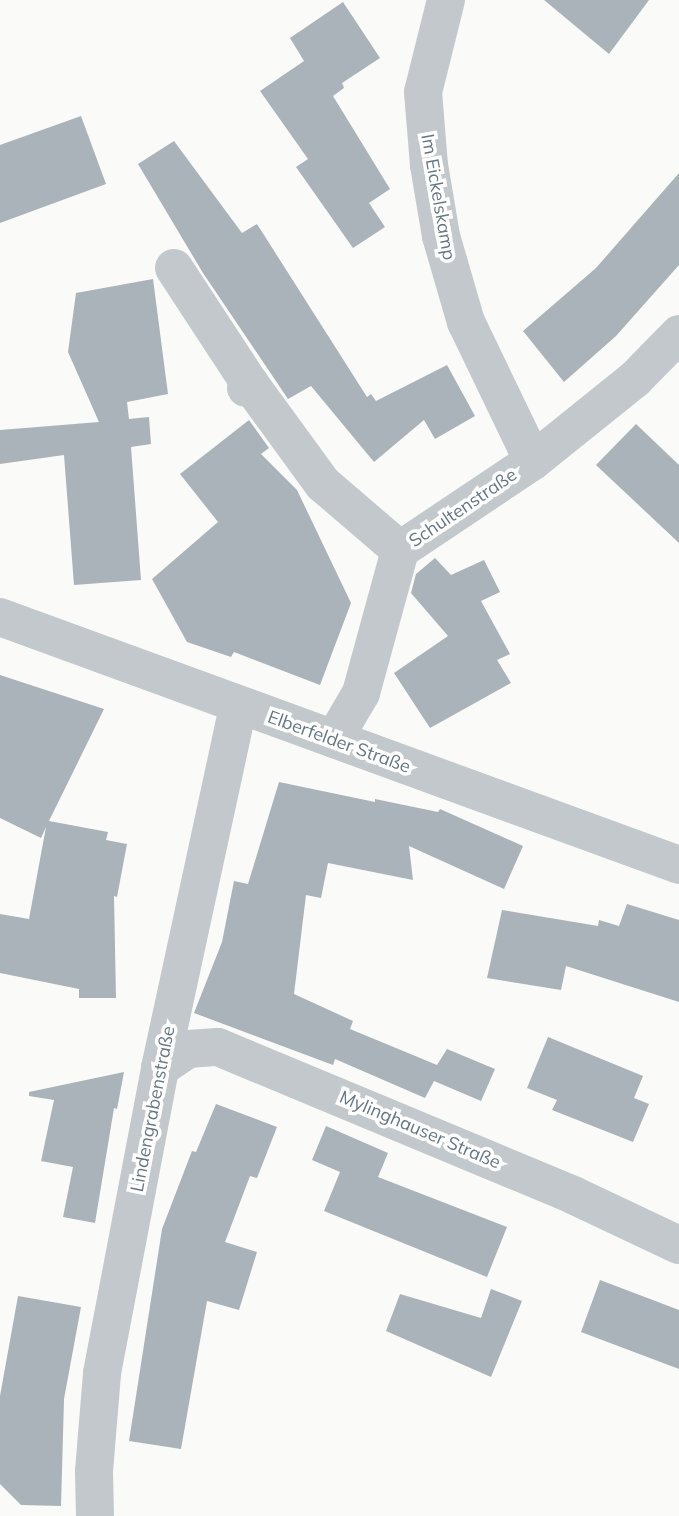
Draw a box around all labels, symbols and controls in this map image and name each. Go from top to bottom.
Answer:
street label: Im Eickelskamp [416,132,460,262]
street label: Schultenstraße [405,464,521,552]
street label: Elberfelder Straße [265,706,413,778]
street label: Lindengrabenstraße [126,1024,180,1194]
street label: Mylinghauser Straße [336,1086,504,1174]

